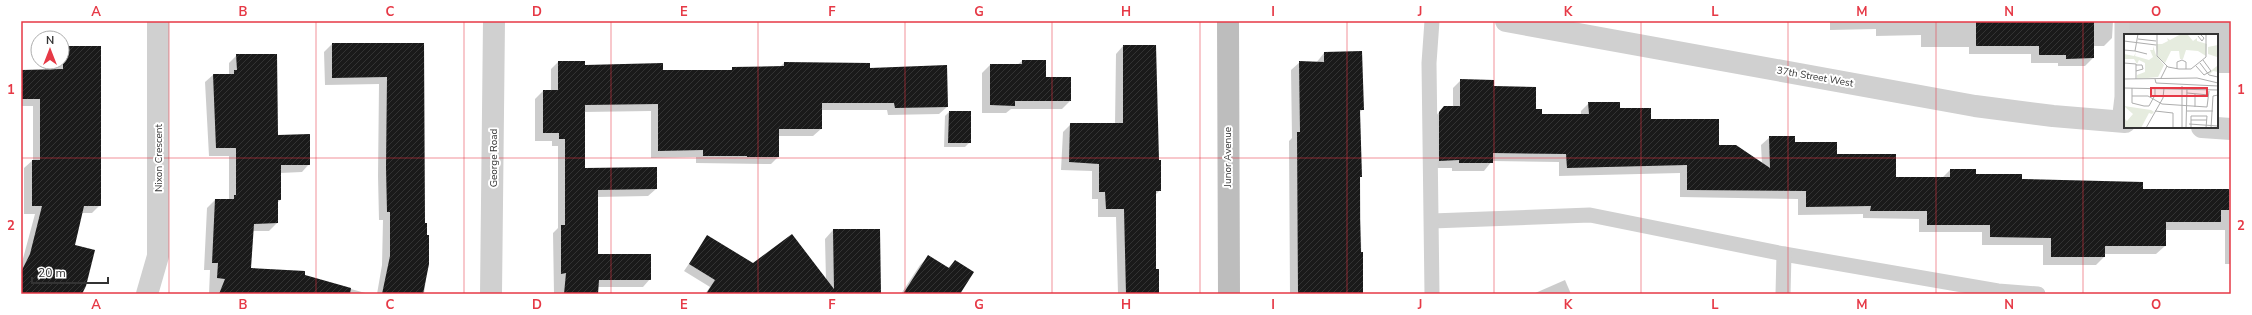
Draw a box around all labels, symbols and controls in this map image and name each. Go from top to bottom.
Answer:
text: A [91,3,101,21]
text: B [239,3,248,21]
text: C [386,3,395,21]
text: D [532,3,542,21]
text: E [680,3,688,21]
text: F [828,3,836,21]
text: G [974,3,984,21]
text: H [1121,3,1131,21]
text: I [1271,3,1275,21]
text: J [1417,3,1422,21]
text: K [1564,3,1573,21]
text: L [1711,3,1719,21]
text: M [1856,3,1868,21]
text: N [2004,3,2014,21]
text: O [2151,3,2161,21]
north arrow [30,30,70,70]
text: N [46,33,54,48]
inset map [2124,34,2218,128]
street label: 37th Street West [1776,63,1855,91]
text: 1 [7,81,15,99]
text: 1 [2237,81,2245,99]
street label: Nixon Crescent [152,123,166,192]
street label: Junor Avenue [1221,127,1235,188]
street label: George Road [487,128,501,187]
text: 2 [7,217,15,235]
text: 2 [2237,217,2245,235]
scale bar [32,259,108,285]
text: 20 m [38,265,66,281]
text: A [91,296,101,314]
text: B [239,296,248,314]
text: C [386,296,395,314]
text: D [532,296,542,314]
text: E [680,296,688,314]
text: F [828,296,836,314]
text: G [974,296,984,314]
text: H [1121,296,1131,314]
text: I [1271,296,1275,314]
text: J [1417,296,1422,314]
text: K [1564,296,1573,314]
text: L [1711,296,1719,314]
text: M [1856,296,1868,314]
text: N [2004,296,2014,314]
text: O [2151,296,2161,314]

